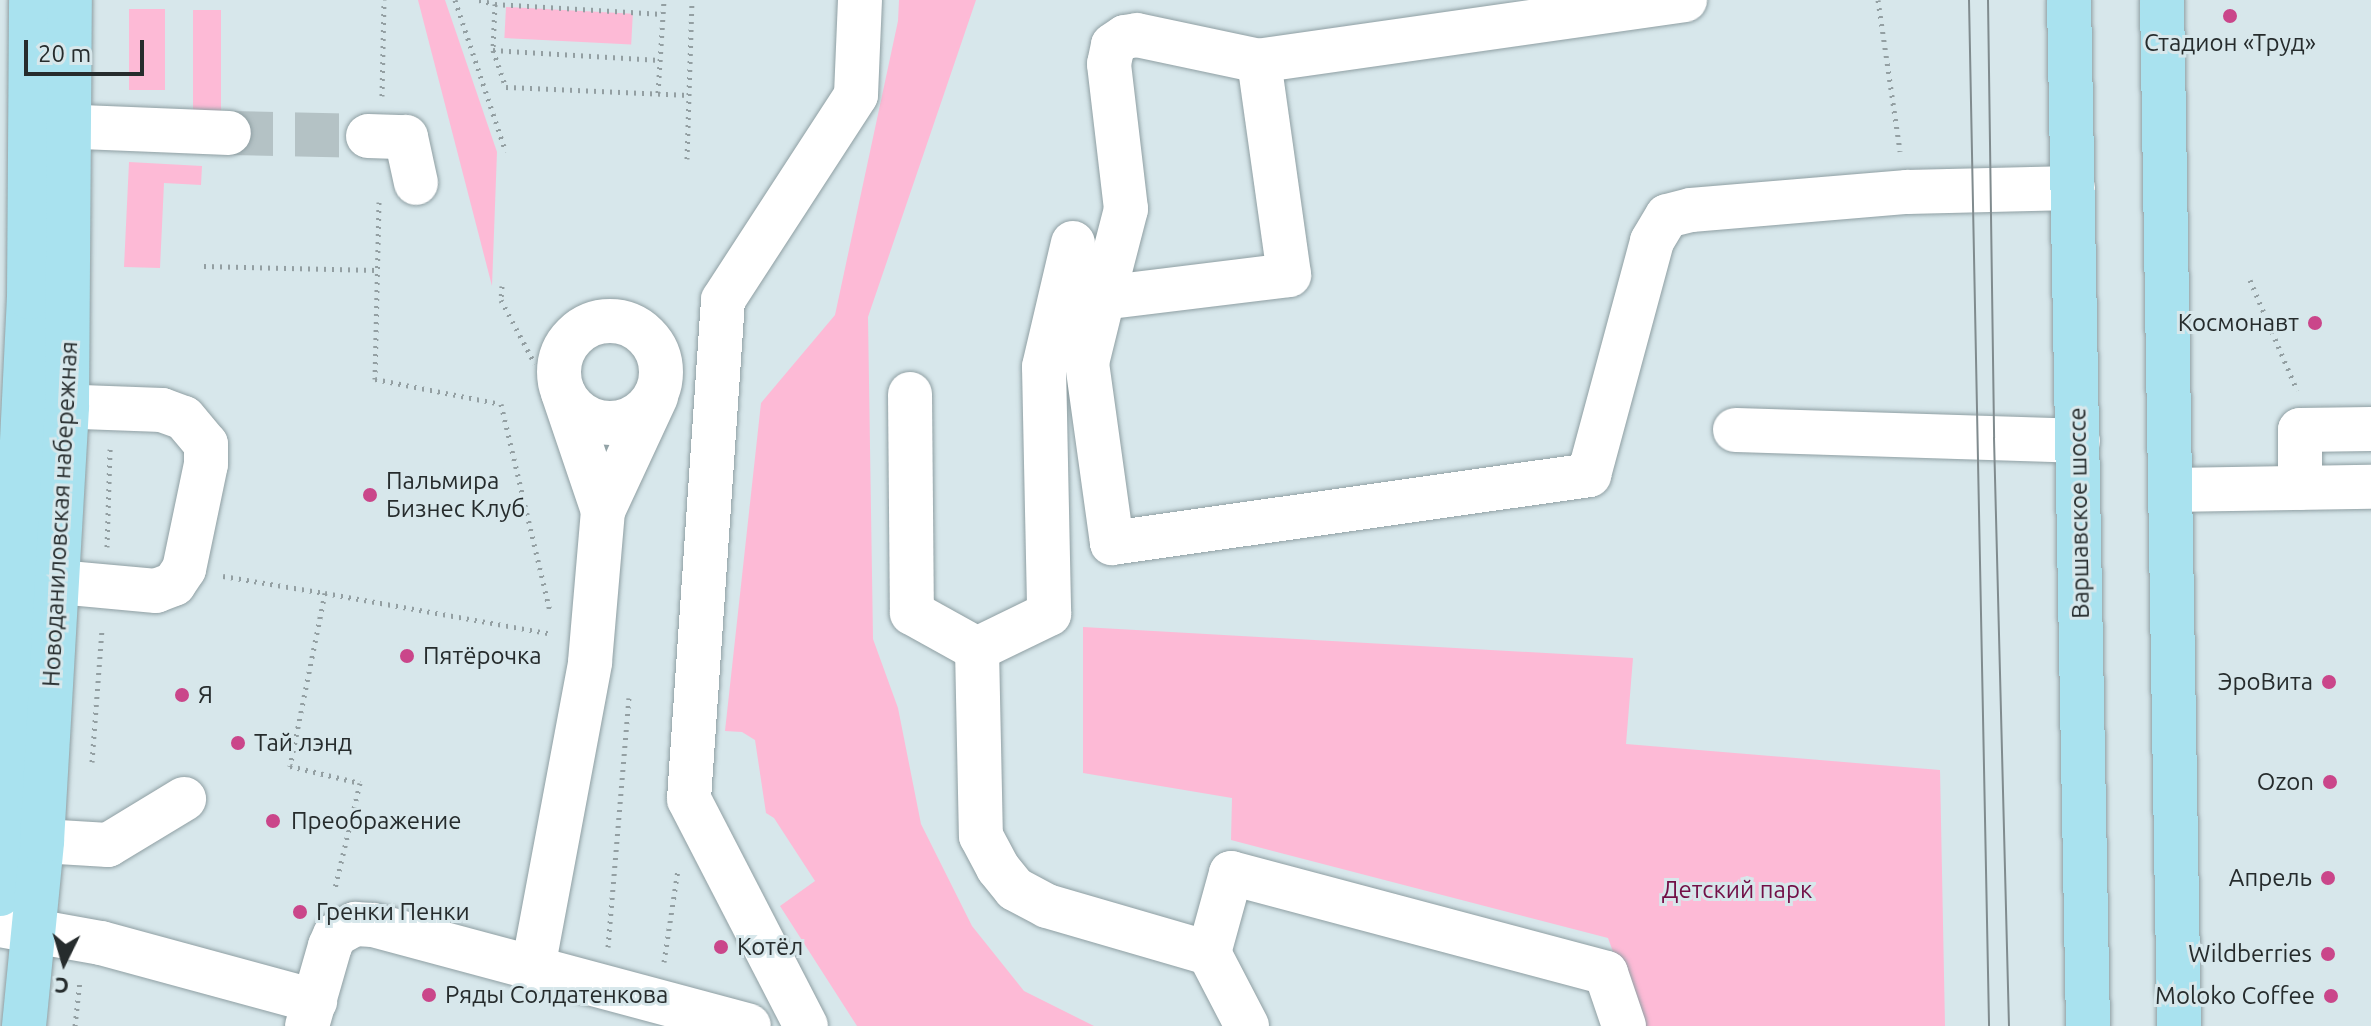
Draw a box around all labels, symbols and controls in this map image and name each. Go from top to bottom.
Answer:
marker: Стадион «Труд» [2221,7,2239,25]
scale bar [28,24,148,74]
place label: Стадион «Труд» [2144,29,2316,57]
text: 20 m [38,40,91,67]
place label: Космонавт [2178,309,2299,337]
marker: Космонавт [2306,314,2324,332]
street label: Новоданиловская набережная [37,340,83,688]
street label: Варшавское шоссе [2063,407,2095,619]
place label: Пальмира Бизнес Клуб [386,467,525,523]
marker: Пальмира Бизнес Клуб [361,486,379,504]
place label: Пятёрочка [423,642,542,670]
marker: Пятёрочка [398,647,416,665]
place label: ЭроВита [2218,668,2313,696]
marker: ЭроВита [2320,673,2338,691]
place label: Я [198,681,213,709]
marker: Я [173,686,191,704]
place label: Тай лэнд [254,729,352,757]
marker: Тай лэнд [229,734,247,752]
place label: Ozon [2257,768,2314,796]
marker: Ozon [2321,773,2339,791]
place label: Преображение [291,807,461,835]
marker: Преображение [262,810,284,832]
place label: Апрель [2229,864,2312,892]
marker: Апрель [2319,869,2337,887]
park label: Детский парк [1662,876,1812,904]
place label: Гренки Пенки [316,898,470,926]
marker: Гренки Пенки [291,903,309,921]
north arrow [24,922,104,1002]
place label: Котёл [737,933,803,961]
marker: Котёл [712,938,730,956]
place label: Wildberries [2188,940,2312,968]
marker: Wildberries [2319,945,2337,963]
text: С [54,973,70,999]
place label: Ряды Солдатенкова [445,981,668,1009]
place label: Moloko Coffee [2155,982,2315,1010]
marker: Ряды Солдатенкова [420,986,438,1004]
marker: Moloko Coffee [2322,987,2340,1005]

